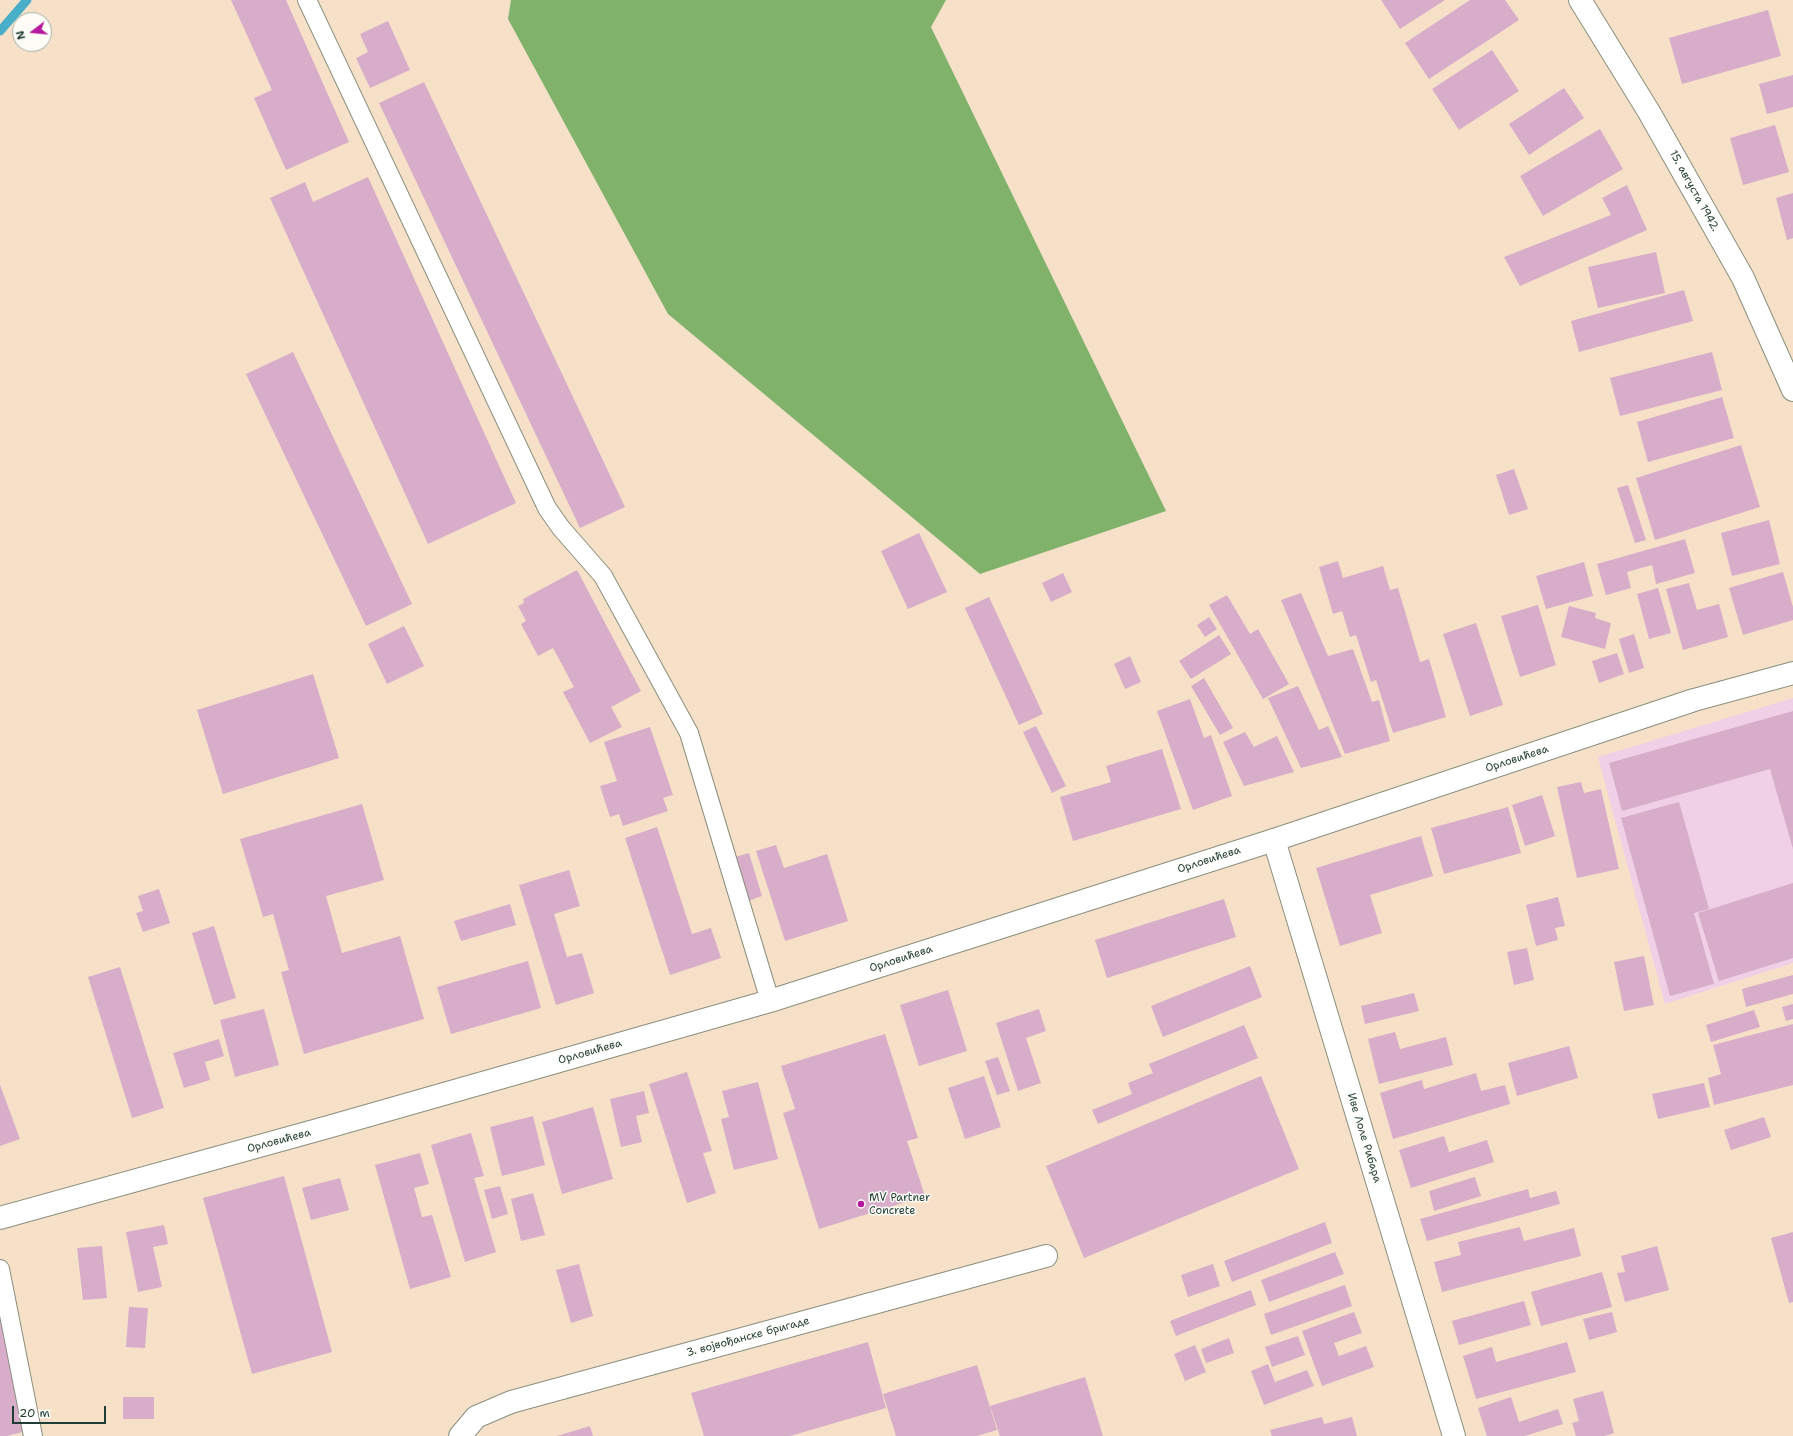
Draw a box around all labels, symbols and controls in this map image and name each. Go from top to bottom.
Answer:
north arrow [12,12,52,52]
text: N [13,29,29,41]
street label: 15. августа 1942. [1666,148,1722,234]
street label: Орловићева [1484,743,1550,775]
street label: Орловићева [1176,844,1242,876]
street label: Орловићева [868,943,934,975]
street label: Орловићева [557,1037,623,1067]
street label: Иве Лоле Рибара [1344,1092,1384,1184]
street label: Орловићева [246,1126,312,1156]
place label: MV Partner Concrete [869,1191,930,1217]
marker: MV Partner Concrete [856,1199,866,1209]
street label: 3. војвођанске бригаде [685,1314,811,1360]
scale bar [14,1398,108,1424]
text: 20 m [19,1405,50,1421]

